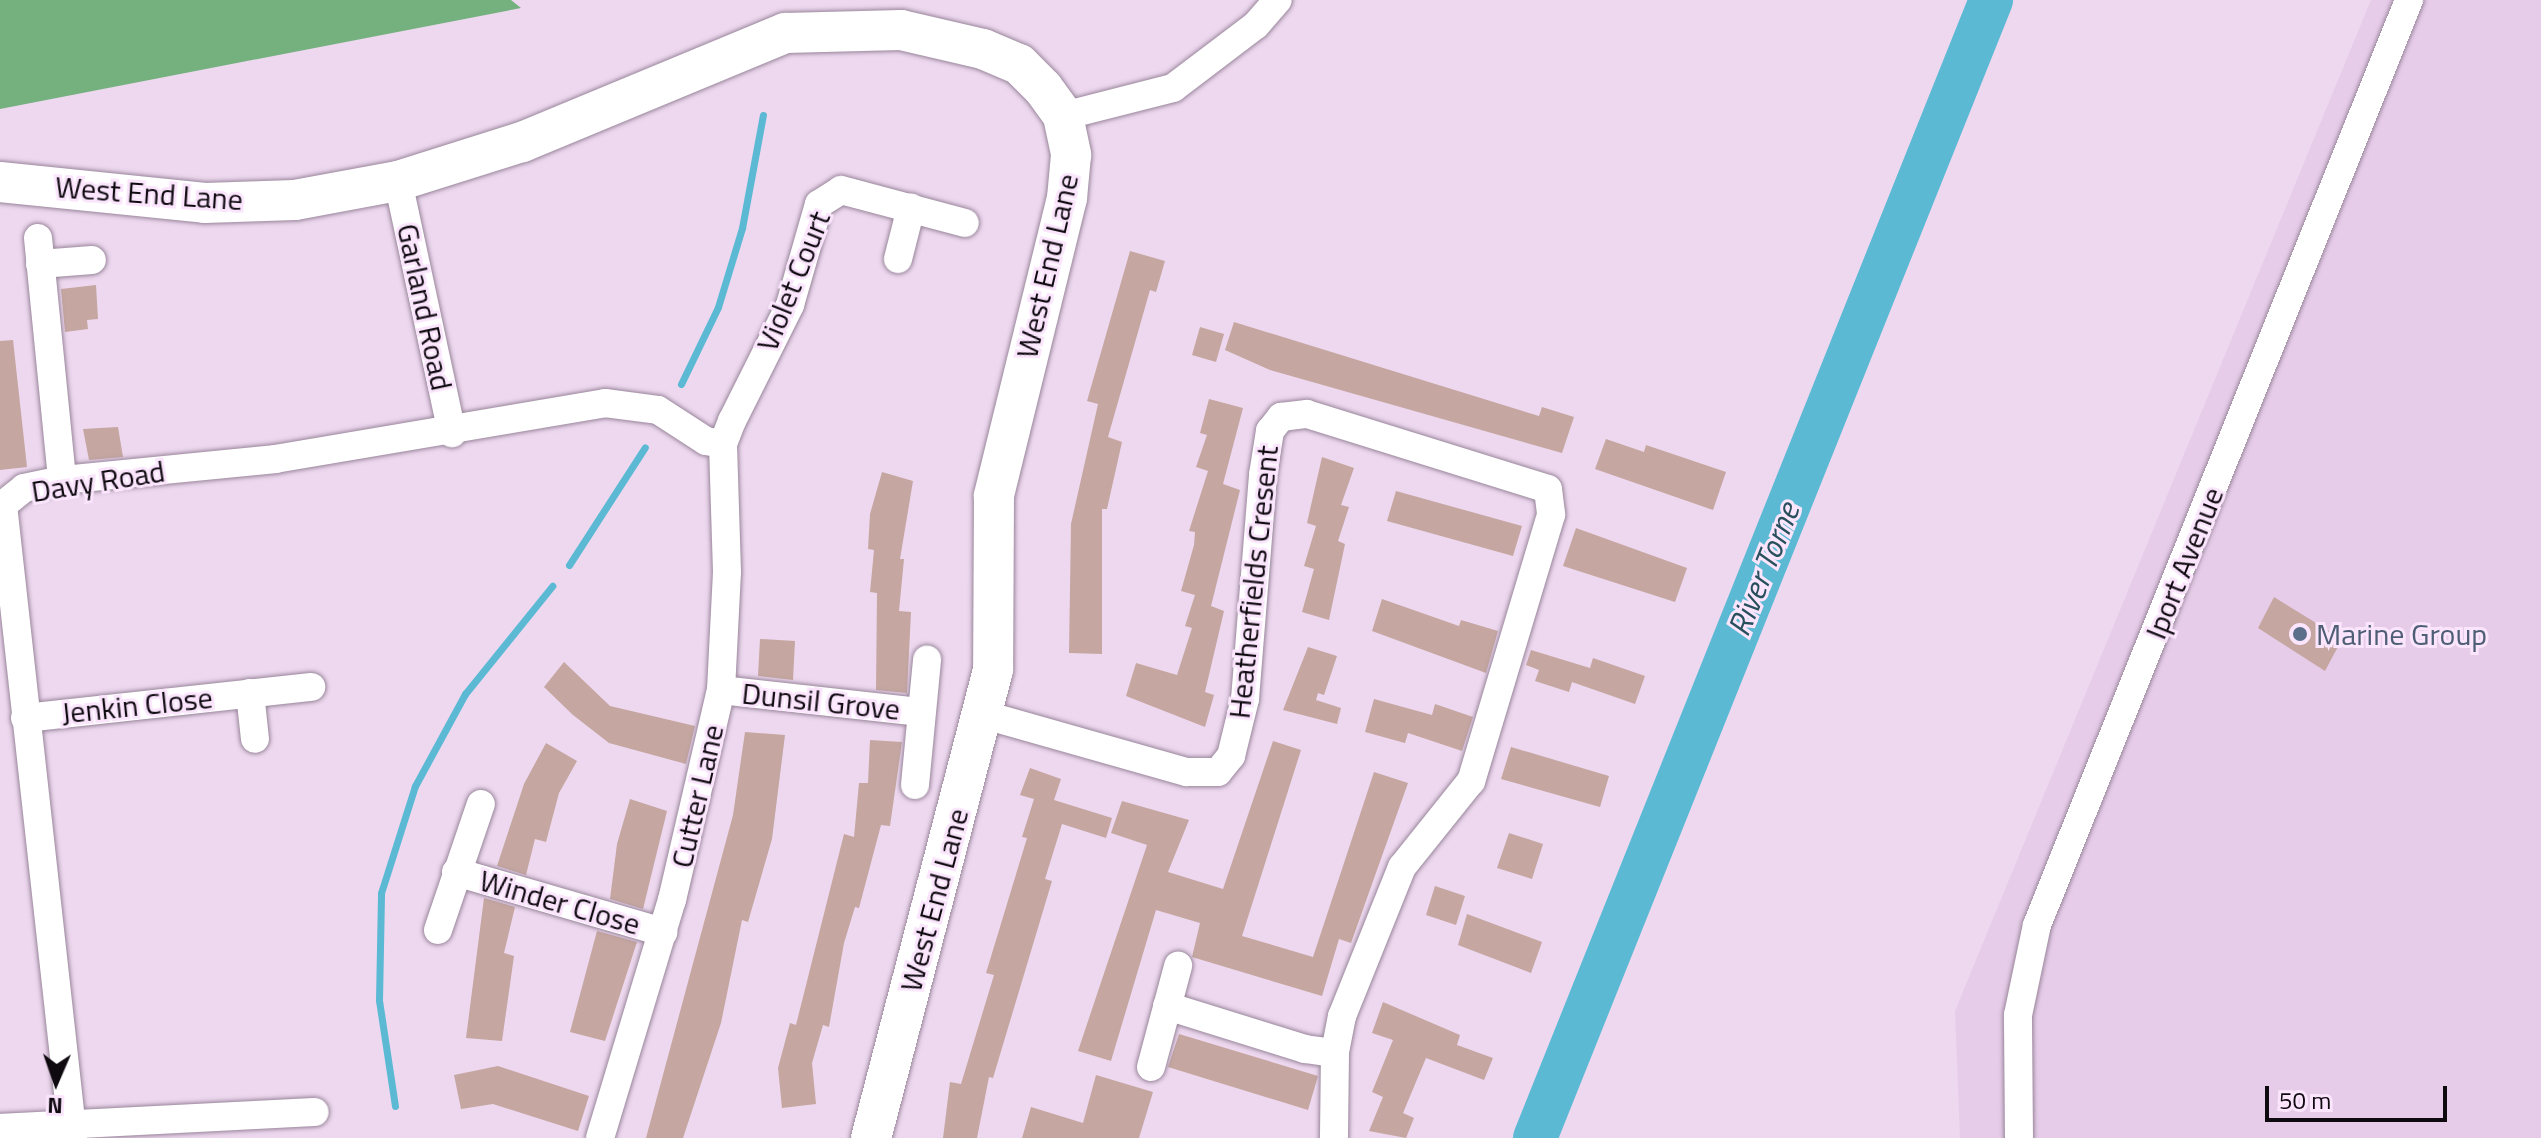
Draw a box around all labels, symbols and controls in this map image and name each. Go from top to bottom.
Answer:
street label: West End Lane [54,168,244,218]
street label: West End Lane [1008,170,1086,362]
street label: Violet Court [749,206,837,356]
street label: Garland Road [390,220,460,394]
street label: Heatherfields Cresent [1221,444,1285,720]
street label: Davy Road [29,453,167,509]
street label: Iport Avenue [2137,482,2231,644]
water label: River Torne [1719,497,1807,641]
place label: Marine Group [2316,616,2487,652]
marker: Marine Group [2291,625,2309,643]
street label: Dunsil Grove [740,675,902,727]
street label: Jenkin Close [60,679,214,731]
street label: Cutter Lane [663,721,731,871]
street label: West End Lane [892,805,976,995]
street label: Winder Close [476,862,644,942]
north arrow [16,1042,96,1122]
scale bar [2269,1070,2451,1120]
text: 50 m [2279,1082,2331,1118]
text: N [47,1089,63,1123]

